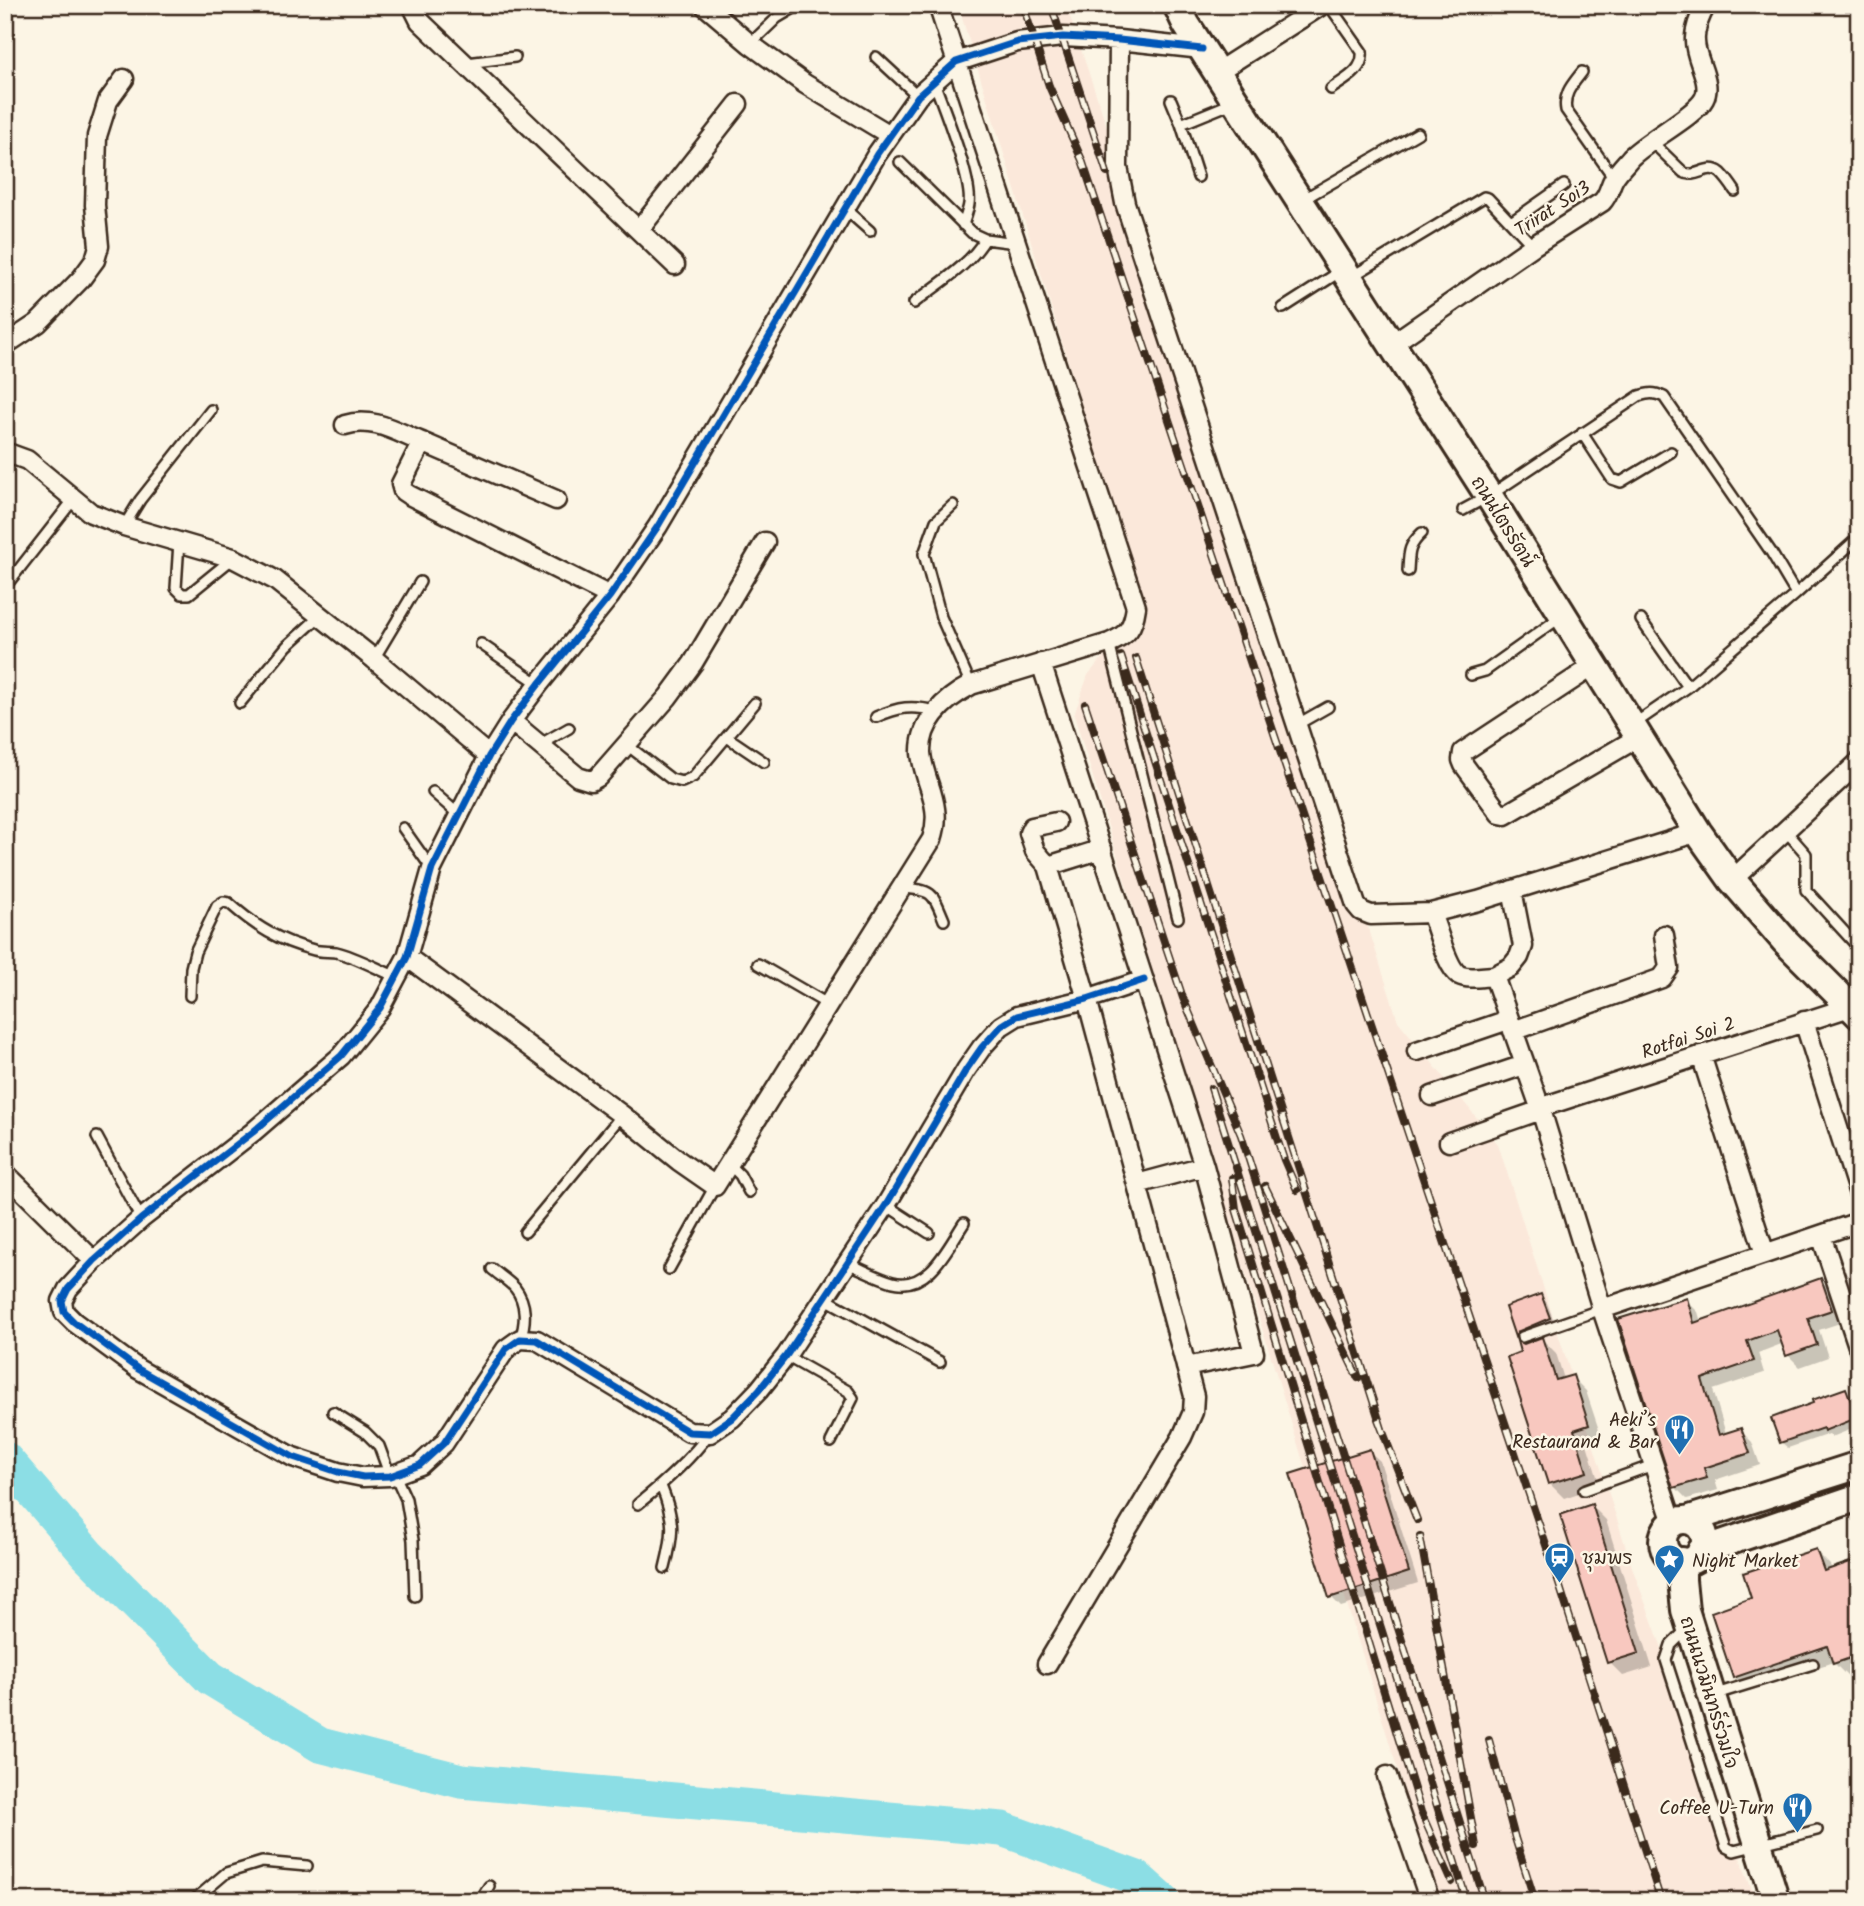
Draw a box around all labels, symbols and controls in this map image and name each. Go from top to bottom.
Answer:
street label: Trirat Soi3 [1509,174,1597,245]
street label: ถนนไตรรัตน์ [1462,470,1543,574]
street label: Rotfai Soi 2 [1638,1010,1739,1068]
place label: Aeki’s Restaurand & Bar [1512,1406,1658,1458]
restaurant icon: Aeki’s Restaurand & Bar [1662,1413,1696,1457]
station icon: ชุมพร [1542,1540,1576,1584]
place icon: Night Market [1652,1543,1686,1587]
place label: ชุมพร [1582,1544,1633,1574]
place label: Night Market [1692,1547,1799,1577]
street label: ถนนนวมินทร์ร่วมใจ [1671,1613,1746,1773]
restaurant icon: Coffee U-Turn [1780,1790,1814,1834]
place label: Coffee U-Turn [1659,1794,1774,1824]

